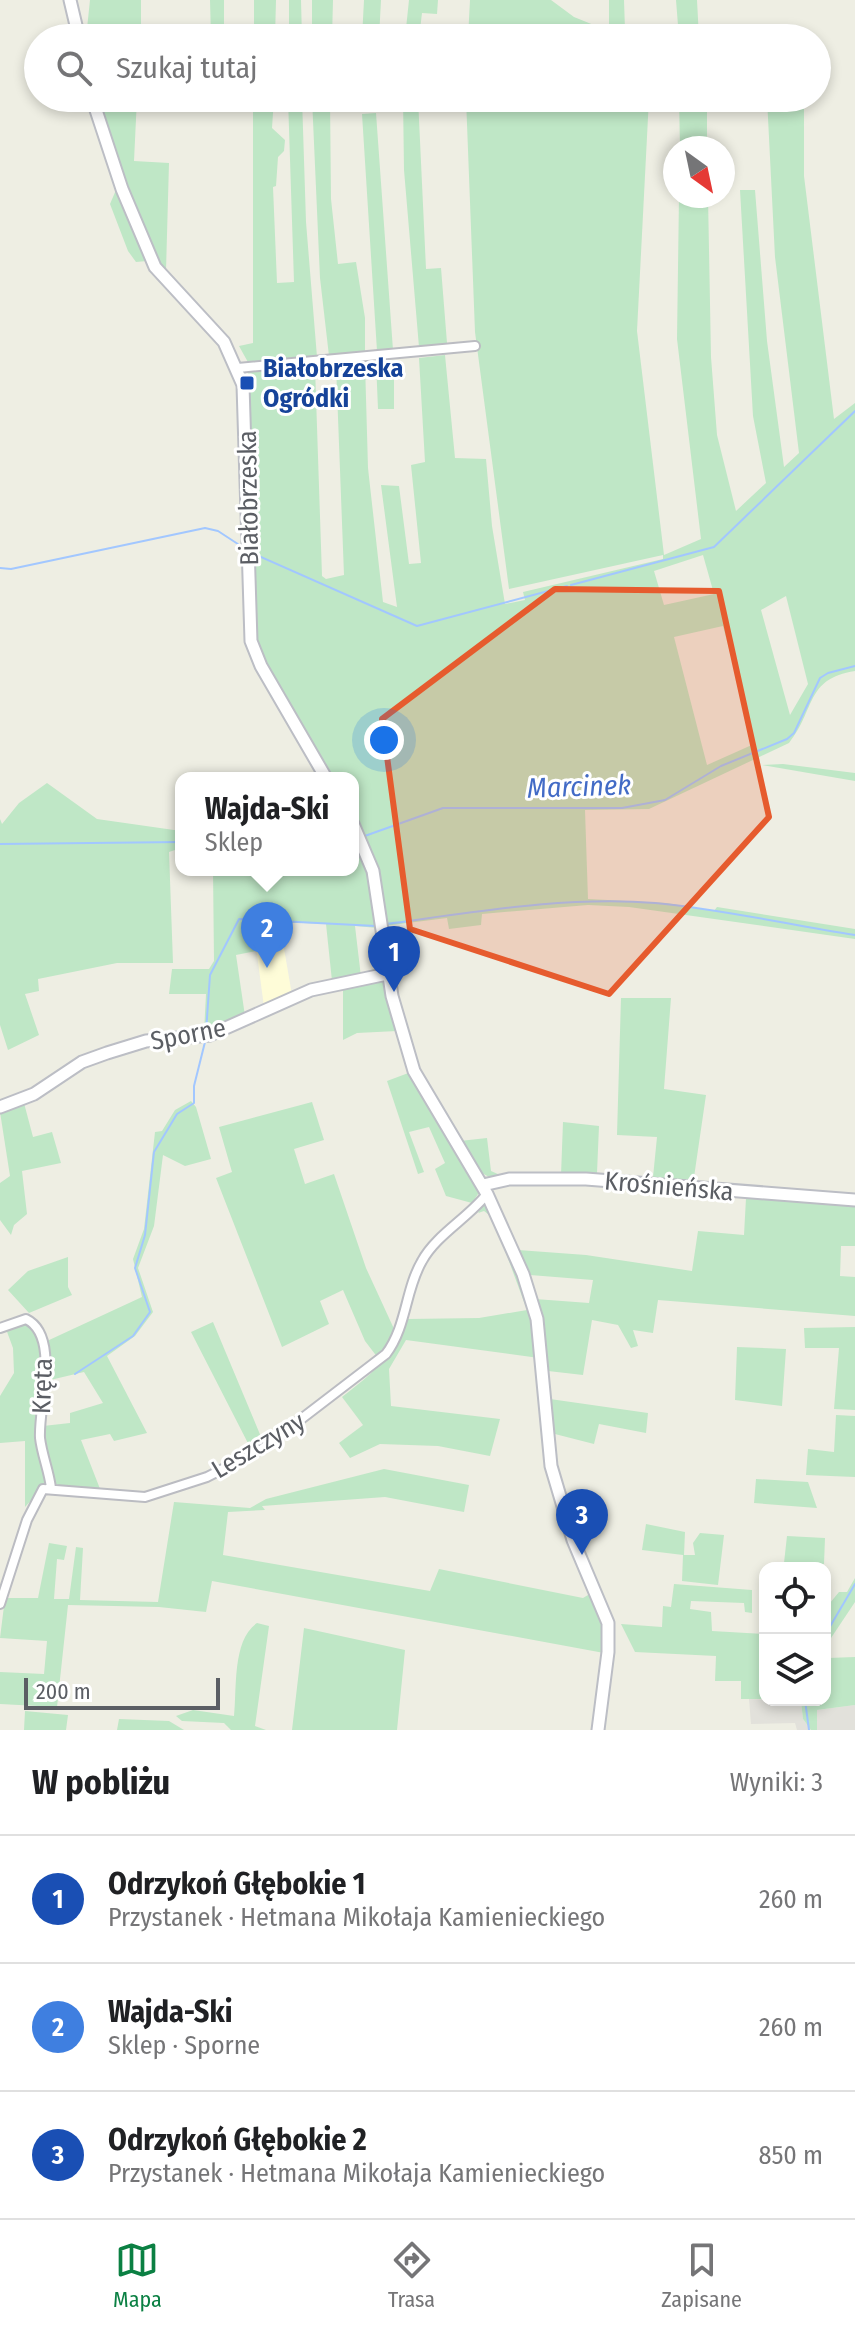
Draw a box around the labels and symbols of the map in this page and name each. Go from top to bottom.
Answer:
north arrow [663,136,735,208]
place label: Białobrzeska Ogródki [263,353,403,414]
marker: Białobrzeska Ogródki [238,374,256,392]
street label: Białobrzeska [232,430,265,566]
your location [364,720,404,760]
water label: Marcinek [526,768,632,805]
pin: 2 [241,902,293,968]
pin: 1 [368,926,420,992]
street label: Sporne [148,1012,228,1057]
street label: Krośnieńska [603,1165,735,1208]
street label: Kręta [26,1357,59,1415]
street label: Leszczyny [206,1405,311,1485]
pin: 3 [556,1489,608,1555]
scale bar [24,1674,220,1710]

